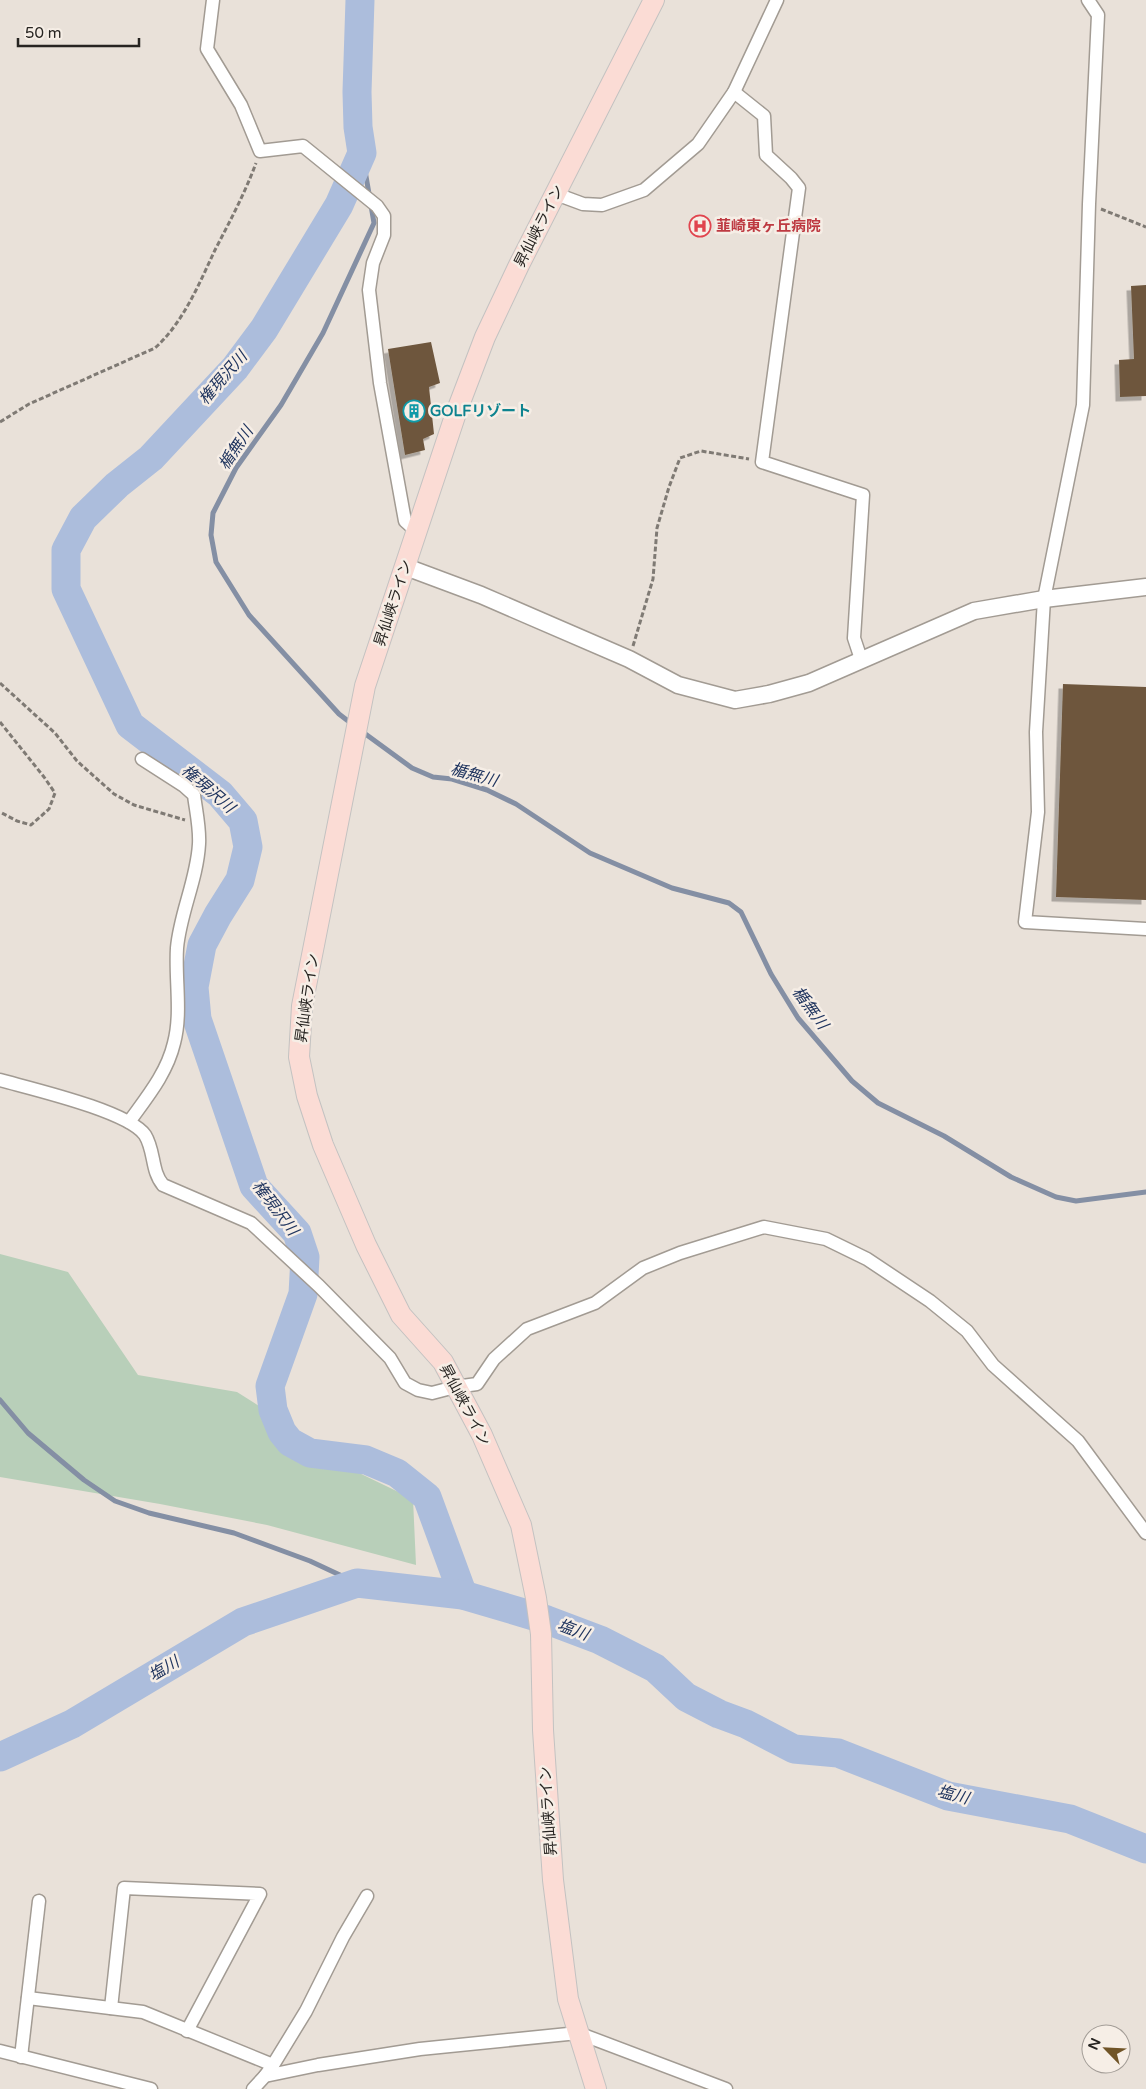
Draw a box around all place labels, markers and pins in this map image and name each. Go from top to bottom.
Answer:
hospital icon: 韮崎東ヶ丘病院 [688,214,712,238]
place label: 韮崎東ヶ丘病院 [716,217,821,235]
building icon: GOLFリゾート [402,399,426,423]
place label: GOLFリゾート [430,402,531,420]

